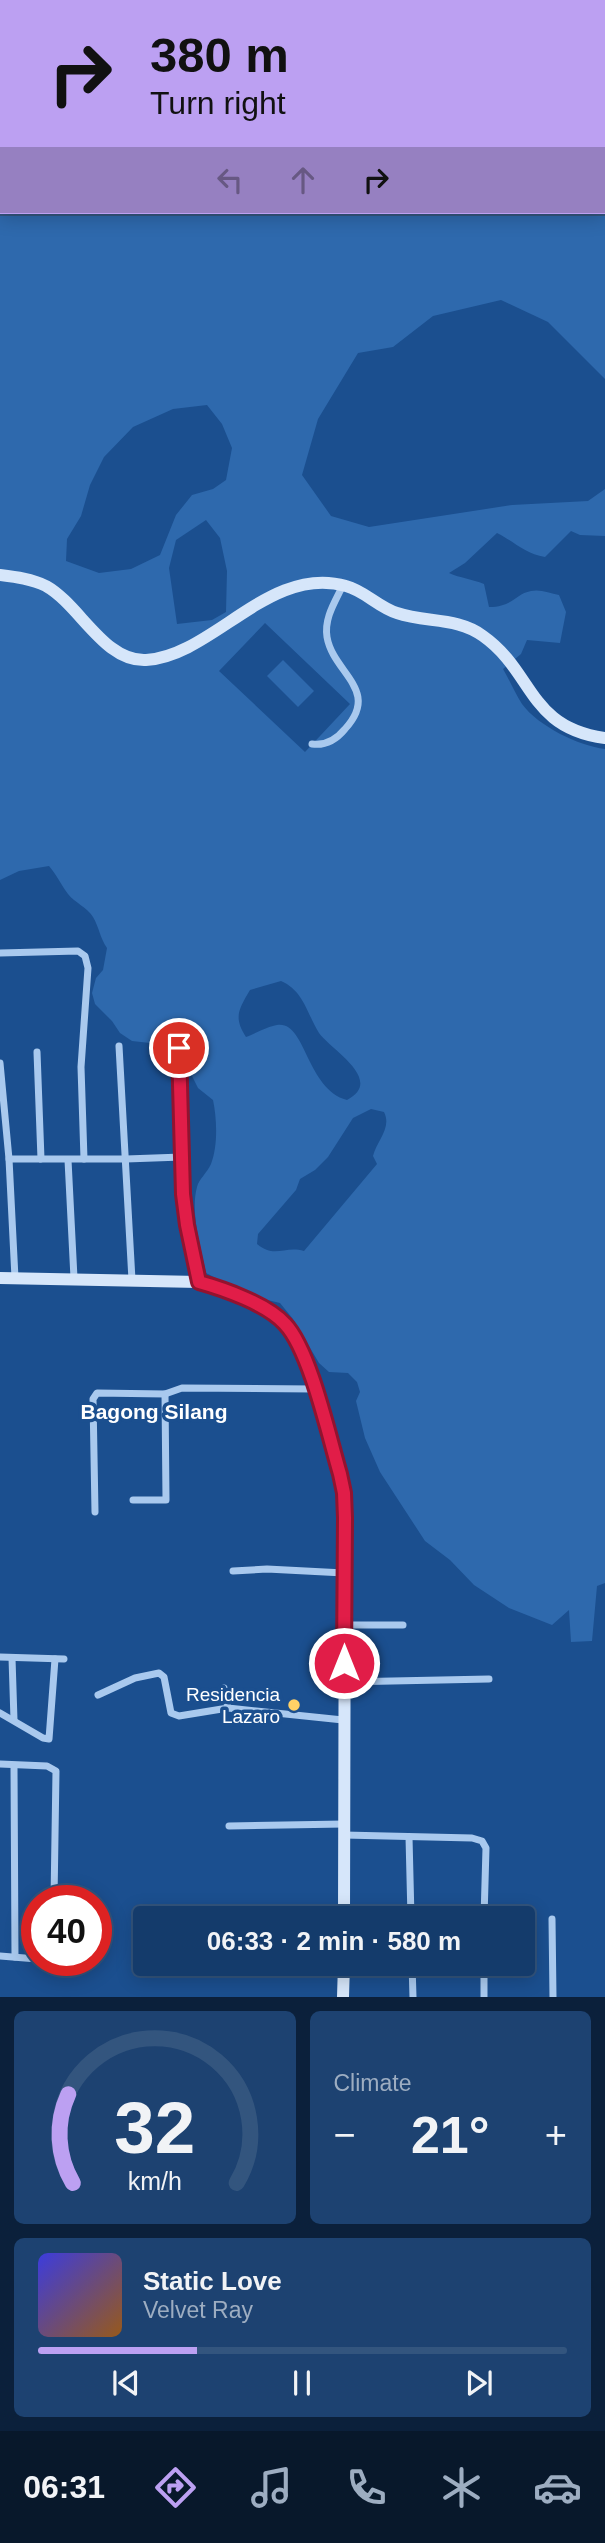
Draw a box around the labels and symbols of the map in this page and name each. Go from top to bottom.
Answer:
pin [149,1018,209,1078]
district label: Bagong Silang [81,1400,228,1423]
position arrow [307,1626,381,1700]
place label: Residencia Lazaro [186,1684,280,1727]
marker: Residencia Lazaro [286,1697,302,1713]
speed limit sign: 40 [21,1885,112,1976]

